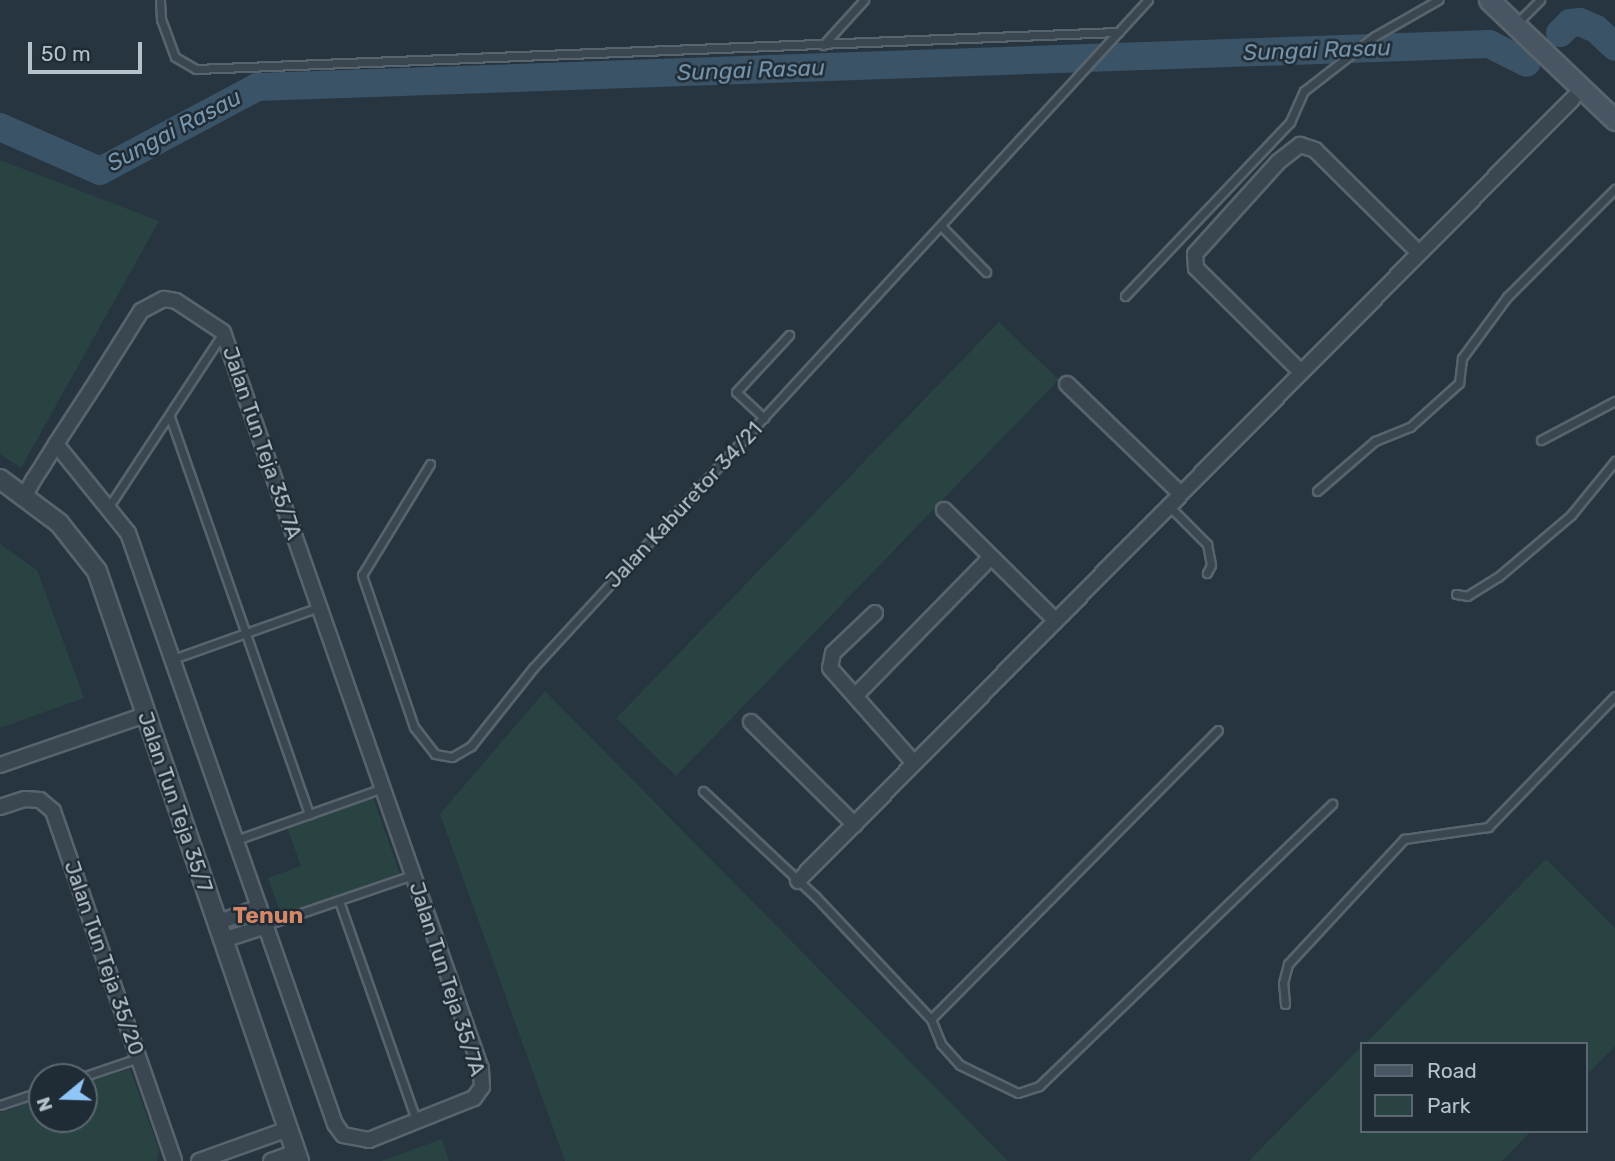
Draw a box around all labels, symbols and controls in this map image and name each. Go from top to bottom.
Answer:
scale bar [32,28,145,72]
water label: Sungai Rasau [1242,34,1392,66]
text: 50 m [41,41,91,66]
water label: Sungai Rasau [676,54,826,86]
water label: Sungai Rasau [102,83,246,177]
street label: Jalan Tun Teja 35/7A [217,343,307,543]
street label: Jalan Kaburetor 34/21 [600,417,768,593]
street label: Jalan Tun Teja 35/7 [132,708,218,896]
street label: Jalan Tun Teja 35/20 [59,857,149,1059]
street label: Jalan Tun Teja 35/7A [404,878,490,1080]
district label: Tenun [233,901,303,929]
legend [1360,1042,1587,1133]
text: Road [1427,1058,1477,1083]
north arrow [28,1063,98,1133]
text: Park [1427,1093,1471,1118]
text: N [31,1094,58,1115]

